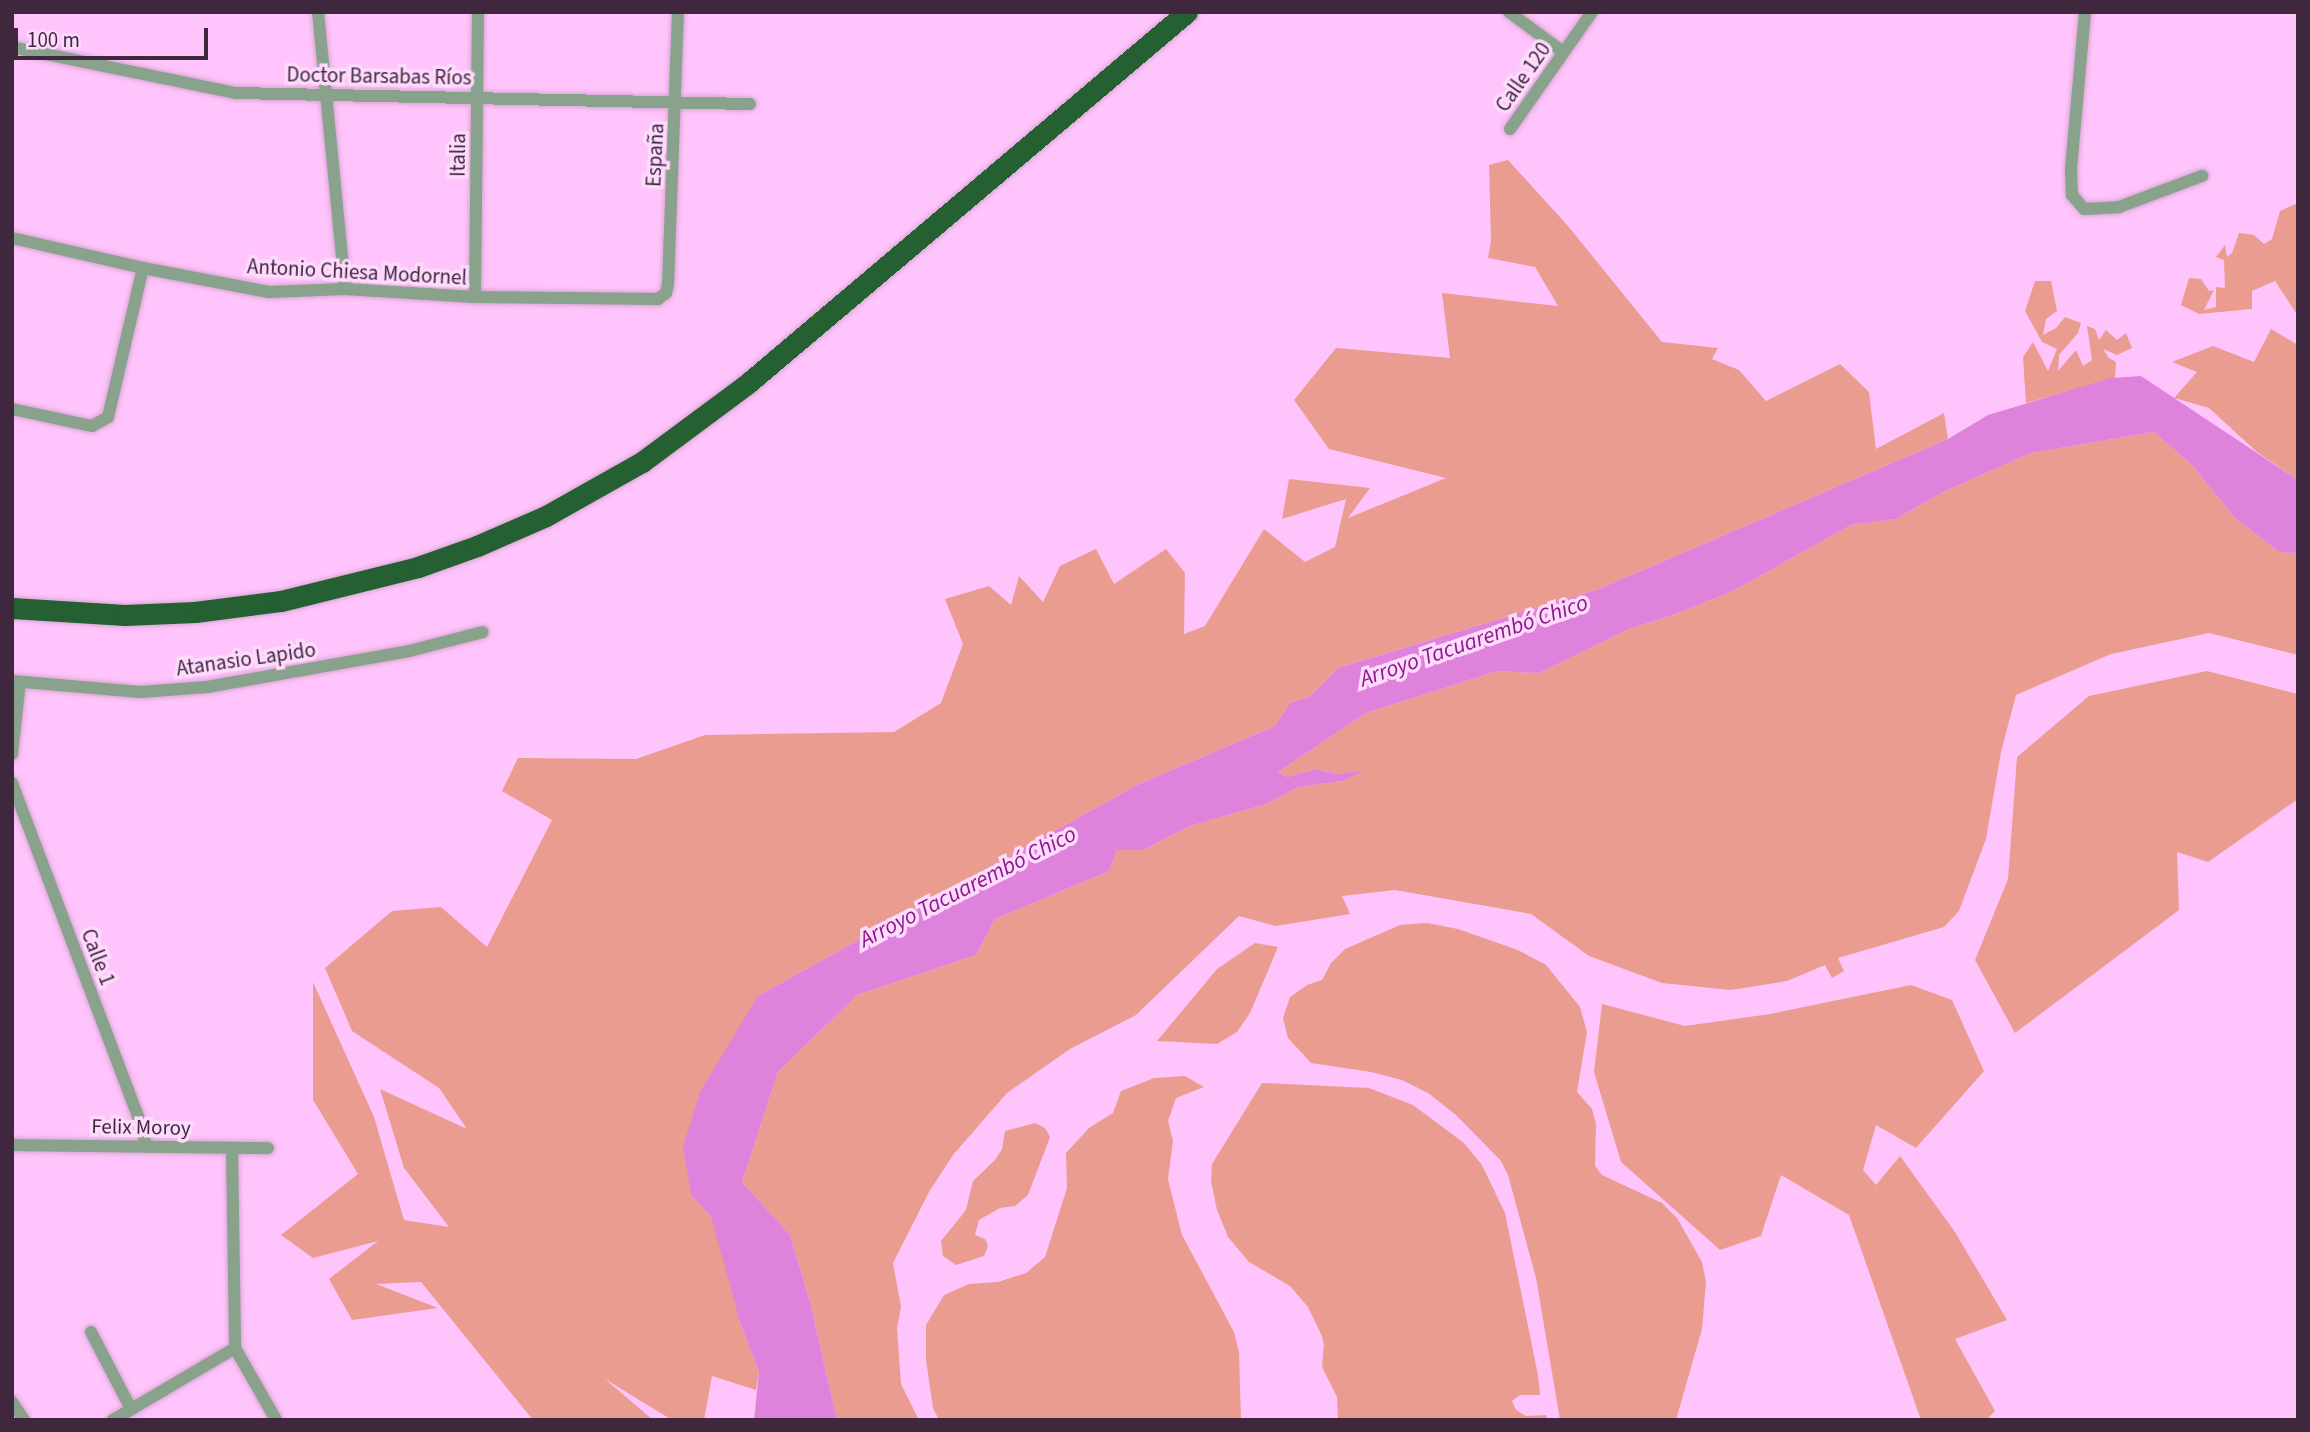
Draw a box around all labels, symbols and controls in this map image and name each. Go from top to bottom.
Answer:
scale bar [18,14,212,58]
text: 100 m [27,25,80,55]
street label: Calle 120 [1490,37,1556,117]
street label: Doctor Barsabas Ríos [286,62,472,90]
street label: España [641,122,669,188]
street label: Italia [445,133,471,177]
street label: Antonio Chiesa Modornel [246,254,468,290]
water label: Arroyo Tacuarembó Chico [1356,589,1592,693]
street label: Atanasio Lapido [175,637,317,681]
water label: Arroyo Tacuarembó Chico [855,820,1081,954]
street label: Calle 1 [76,925,120,989]
street label: Felix Moroy [91,1114,191,1140]

